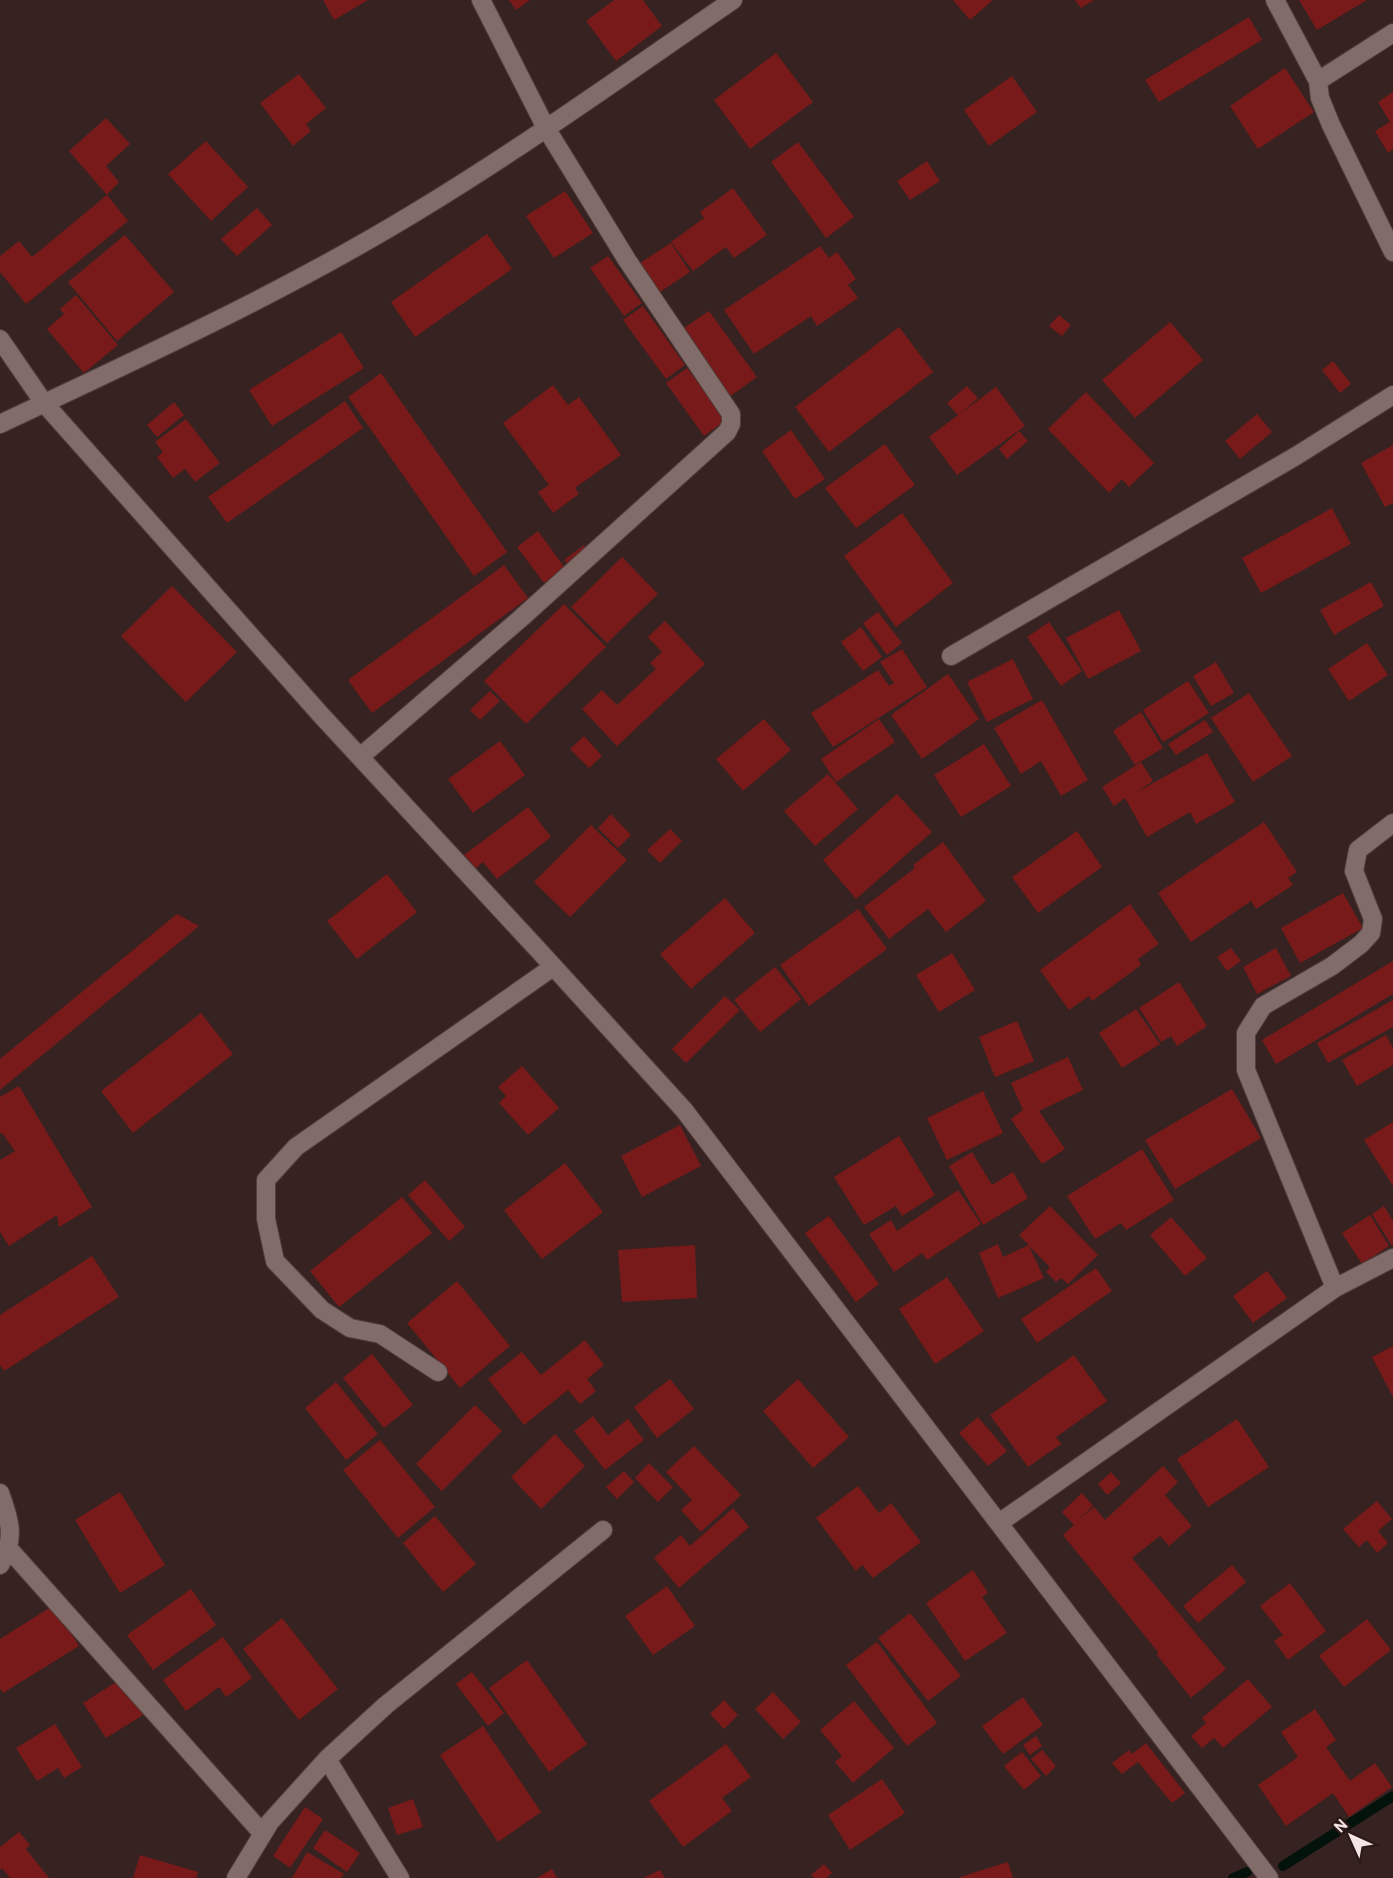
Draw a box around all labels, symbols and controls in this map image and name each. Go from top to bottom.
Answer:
north arrow [1321,1806,1381,1866]
text: N [1331,1816,1353,1838]

